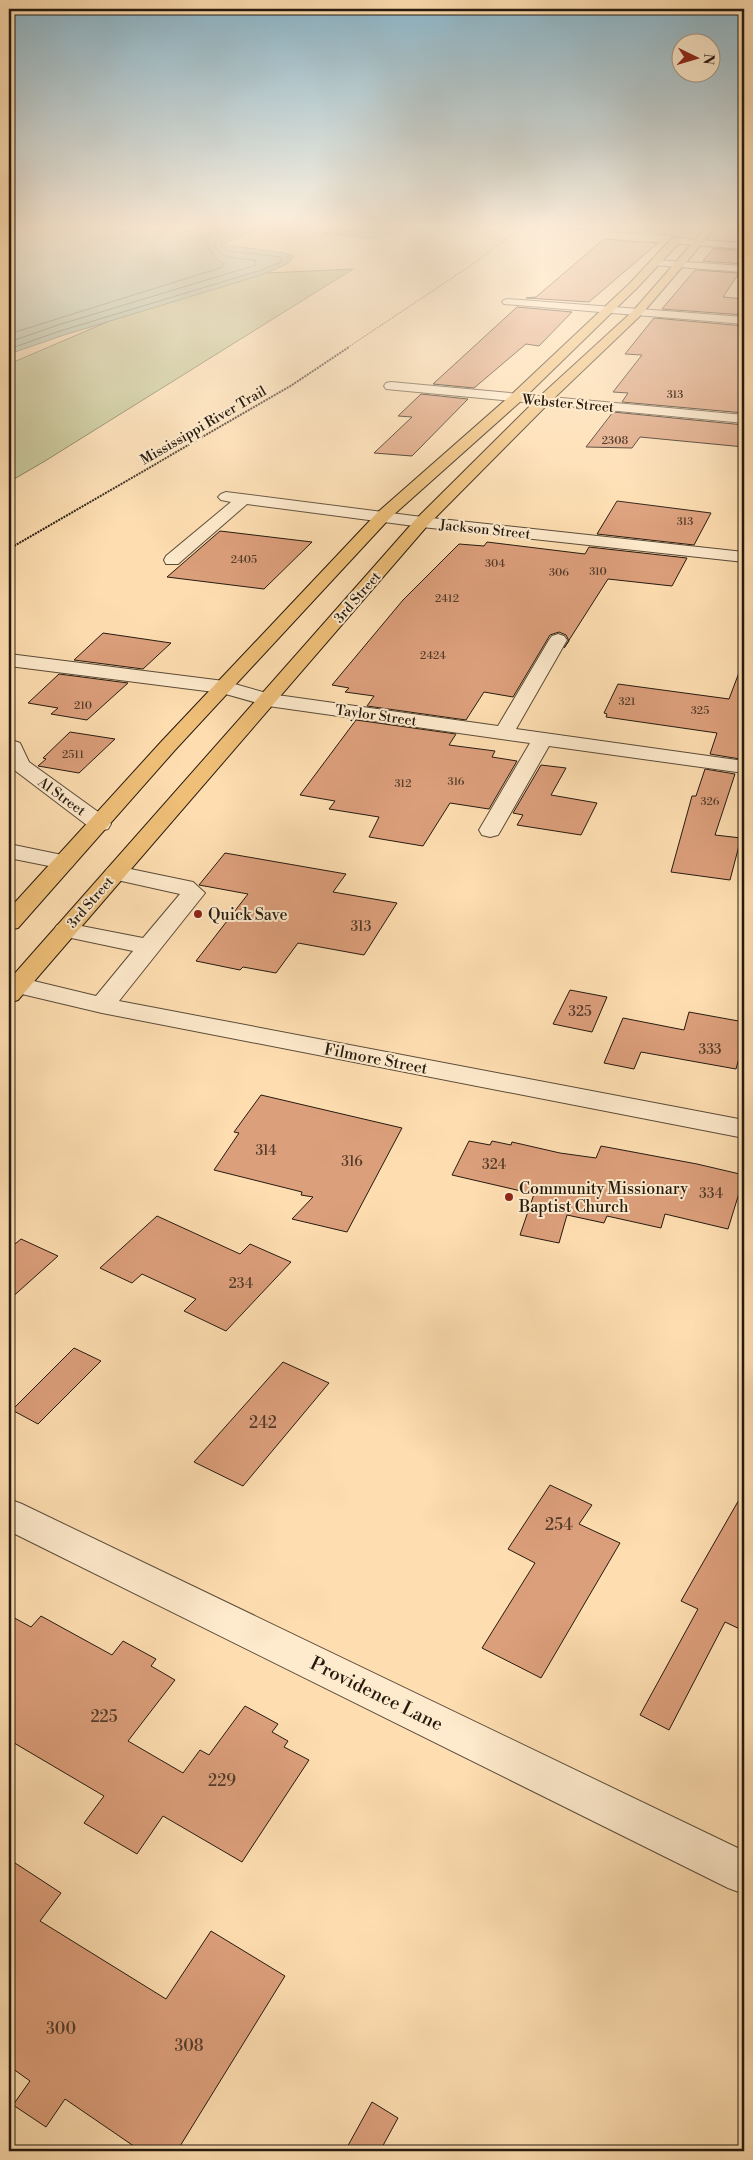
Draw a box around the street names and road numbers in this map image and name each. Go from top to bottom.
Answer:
street label: Mississippi River Trail [137,382,270,469]
street label: Webster Street [520,391,615,417]
street label: Jackson Street [438,516,531,544]
street label: 3rd Street [330,568,385,627]
street label: Taylor Street [334,701,418,731]
street label: Al Street [33,773,89,820]
street label: 3rd Street [63,873,118,932]
street label: Filmore Street [322,1039,430,1079]
street label: Providence Lane [306,1651,447,1736]

